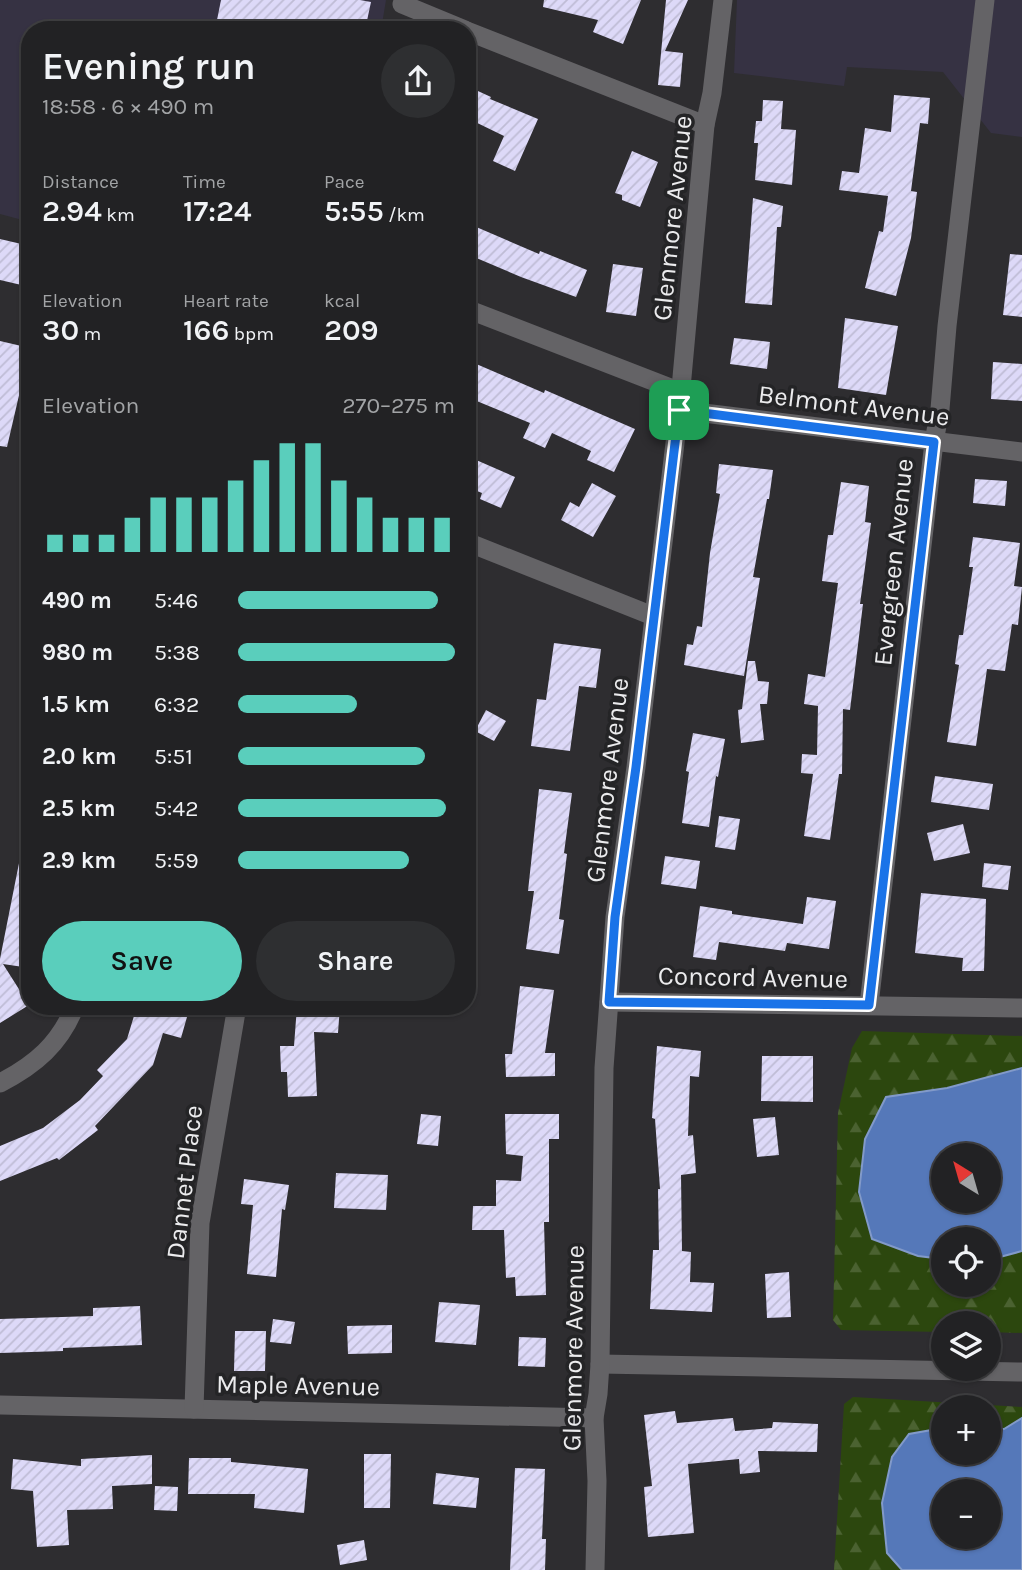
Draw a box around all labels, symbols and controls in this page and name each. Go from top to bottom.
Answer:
text: Evening run [42,44,256,89]
button: share [381,44,455,118]
text: 18:58 · 6 × 490 m [42,93,214,120]
street label: Glenmore Avenue [646,114,699,322]
text: Distance [42,171,119,193]
text: Time [183,171,226,193]
text: Pace [324,171,365,193]
text: 2.94 [42,193,102,229]
text: 17:24 [183,193,251,229]
text: 5:55 [324,193,384,229]
text: km [102,204,135,226]
text: /km [384,204,425,226]
text: Elevation [42,290,122,312]
text: Heart rate [183,290,269,312]
text: kcal [324,290,360,312]
text: 30 [42,312,79,348]
text: 166 [183,312,229,348]
text: 209 [324,312,379,348]
text: m [79,323,101,345]
text: bpm [229,323,274,345]
street label: Belmont Avenue [757,378,951,433]
pin [649,380,709,440]
icon: arrive [660,391,698,429]
text: Elevation [42,392,139,419]
text: 270–275 m [342,392,455,419]
street label: Evergreen Avenue [867,457,920,667]
text: 490 m [42,587,112,614]
text: 5:46 [154,587,198,614]
text: 980 m [42,639,113,666]
text: 5:38 [154,639,200,666]
street label: Glenmore Avenue [580,676,635,884]
text: 1.5 km [42,691,110,718]
text: 6:32 [154,691,199,718]
text: 2.0 km [42,743,117,770]
text: 5:51 [154,743,193,770]
text: 2.5 km [42,795,116,822]
text: 5:42 [154,795,198,822]
text: 2.9 km [42,847,116,874]
text: 5:59 [154,847,199,874]
button: Save [42,921,242,1001]
button: Share [256,921,455,1001]
street label: Concord Avenue [658,960,848,995]
street label: Dannet Place [160,1103,209,1261]
north arrow [931,1143,1001,1213]
map controls [931,1143,1001,1549]
button: locate [931,1227,1001,1297]
street label: Glenmore Avenue [556,1245,591,1451]
button: layers [931,1311,1001,1381]
street label: Maple Avenue [216,1369,380,1402]
button: + [931,1395,1001,1465]
button: − [931,1479,1001,1549]

